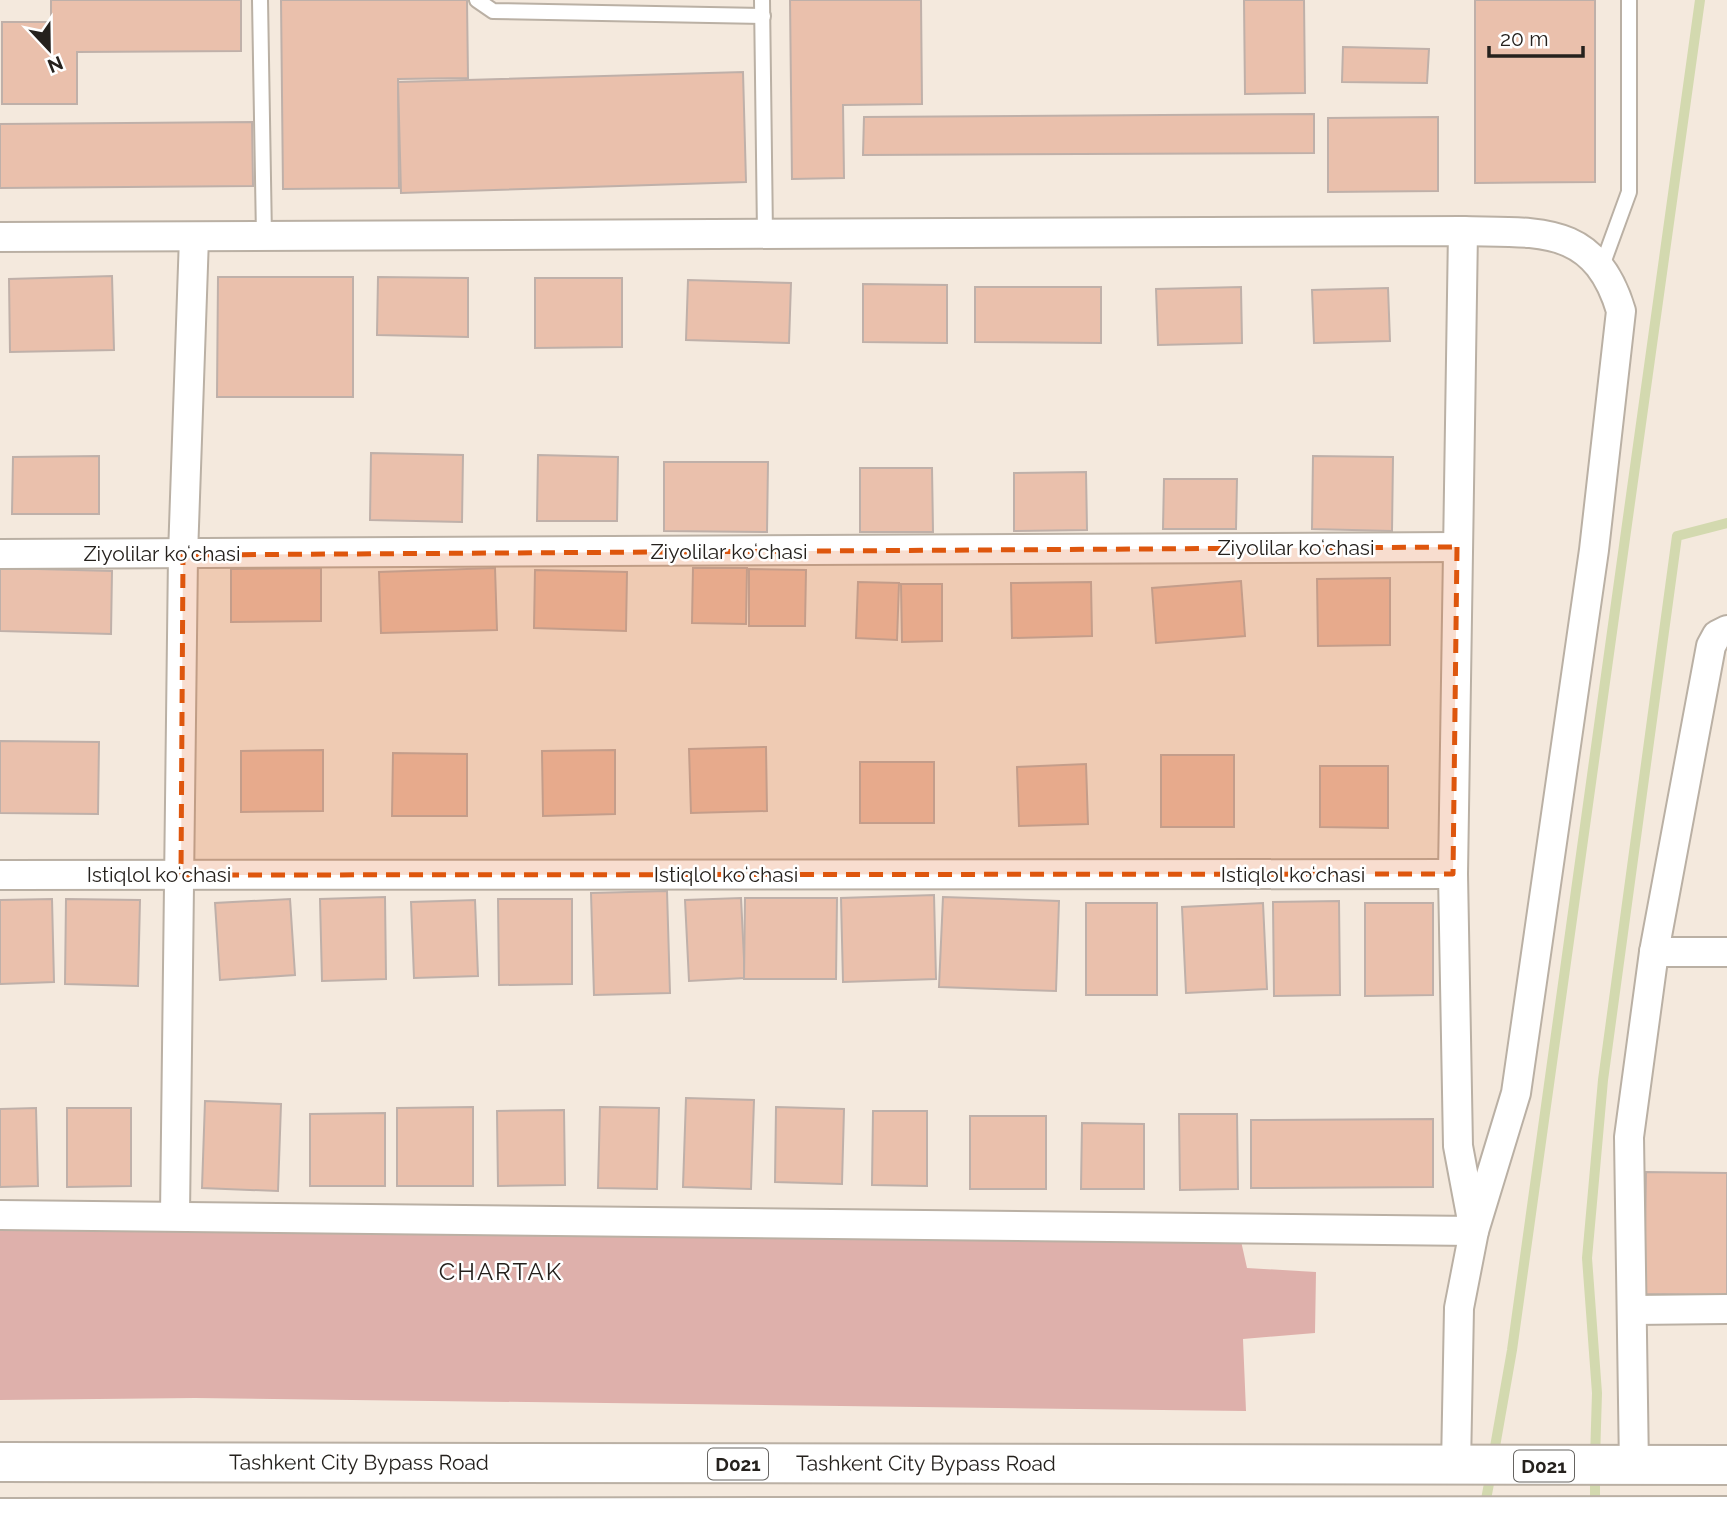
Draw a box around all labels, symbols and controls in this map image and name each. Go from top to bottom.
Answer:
north arrow [14,14,84,84]
scale bar [1489,14,1584,58]
text: 20 m [1500,26,1548,51]
text: N [45,52,66,78]
street label: Ziyolilar koʻchasi [1217,535,1375,560]
street label: Ziyolilar koʻchasi [650,539,808,564]
street label: Ziyolilar koʻchasi [83,541,241,566]
street label: Istiqlol koʻchasi [87,862,231,887]
street label: Istiqlol koʻchasi [654,862,798,887]
street label: Istiqlol koʻchasi [1221,862,1365,887]
district label: CHARTAK [439,1257,563,1286]
road number: D021 [708,1448,768,1480]
street label: Tashkent City Bypass Road [229,1449,489,1475]
street label: Tashkent City Bypass Road [796,1450,1056,1476]
road number: D021 [1514,1450,1574,1482]

